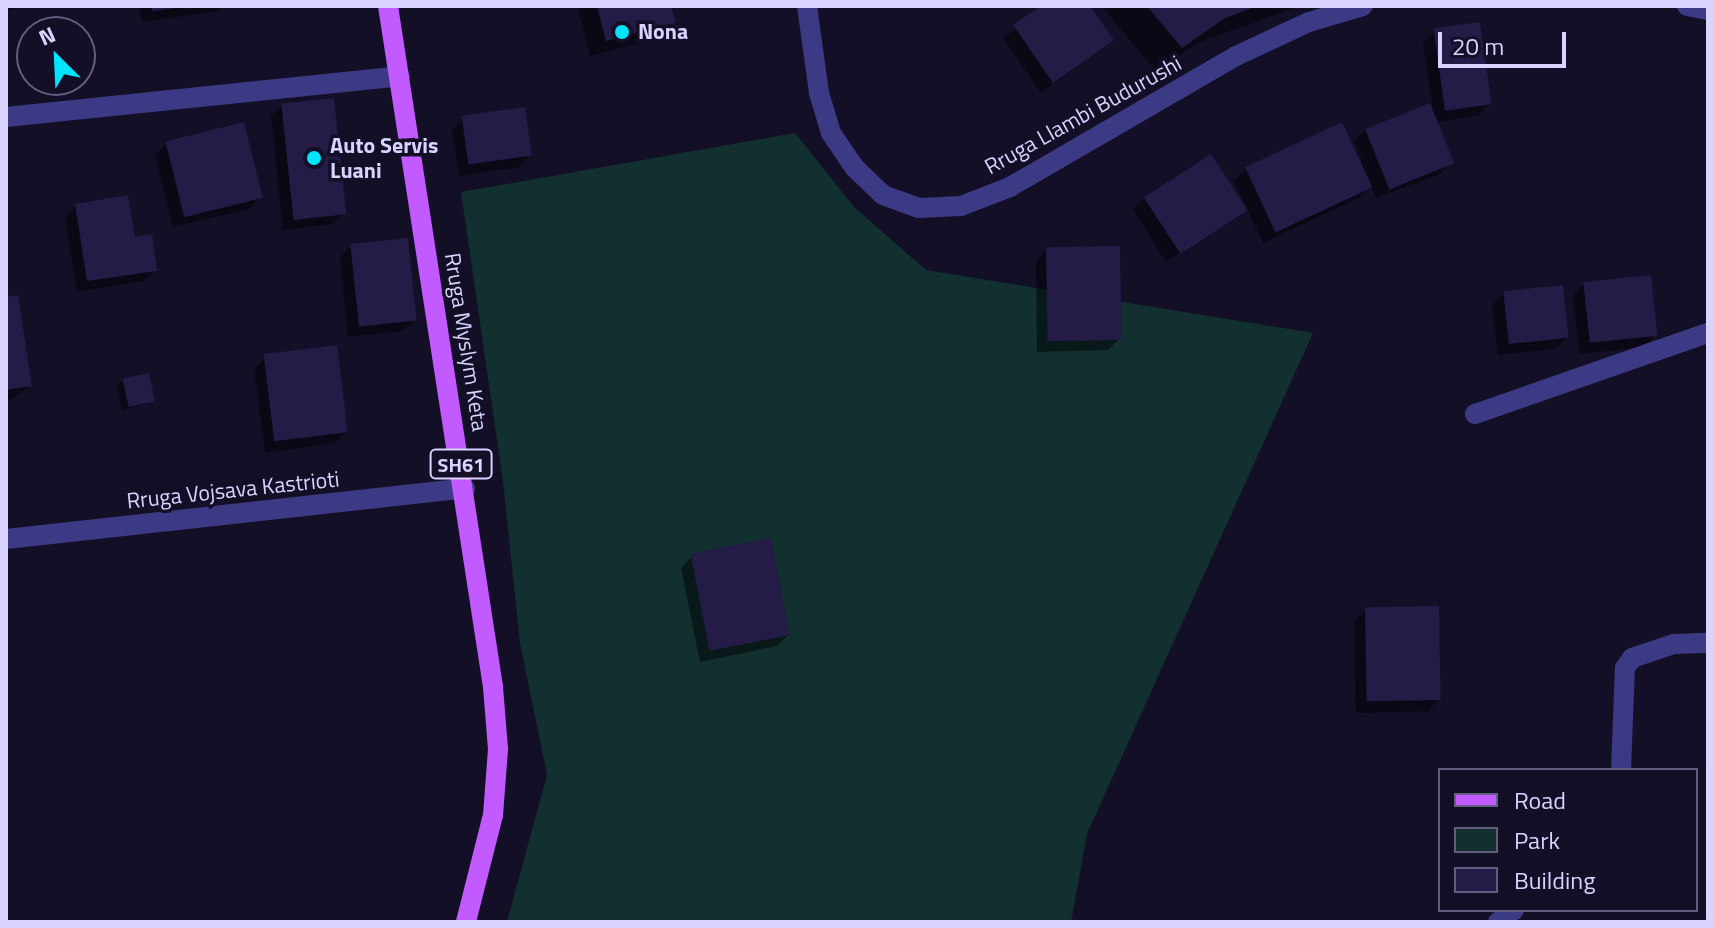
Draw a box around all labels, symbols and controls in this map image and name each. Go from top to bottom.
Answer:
north arrow [16,16,96,96]
scale bar [1442,16,1570,66]
text: N [33,17,61,55]
place label: Nona [638,19,688,45]
marker: Nona [613,23,631,41]
text: 20 m [1452,28,1504,64]
street label: Rruga Llambi Budurushi [980,50,1186,180]
place label: Auto Servis Luani [330,132,438,184]
marker: Auto Servis Luani [305,149,323,167]
street label: Rruga Myslym Keta [439,251,493,433]
road number: SH61 [429,448,493,480]
street label: Rruga Vojsava Kastrioti [125,466,341,514]
legend [1438,768,1698,912]
text: Road [1514,782,1566,818]
text: Park [1514,822,1560,858]
text: Building [1514,862,1596,898]

